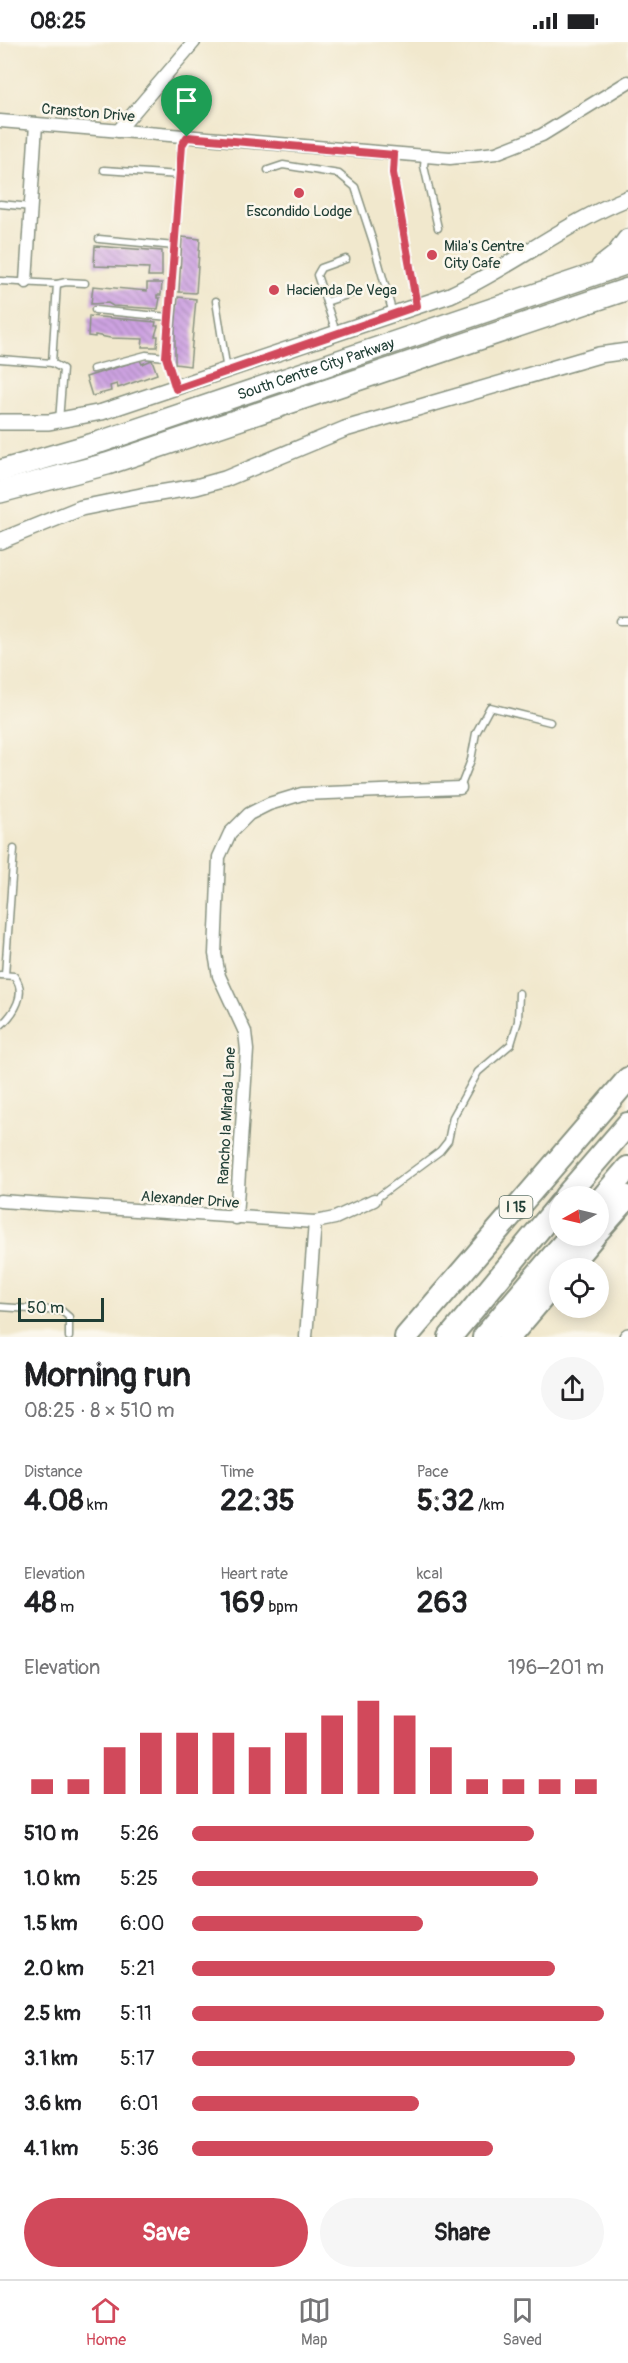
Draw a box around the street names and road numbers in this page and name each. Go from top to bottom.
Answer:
street label: Cranston Drive [40,99,136,127]
street label: South Centre City Parkway [235,333,397,404]
street label: Rancho la Mirada Lane [214,1046,240,1185]
street label: Alexander Drive [140,1187,241,1213]
road number: I 15 [500,1196,532,1218]

